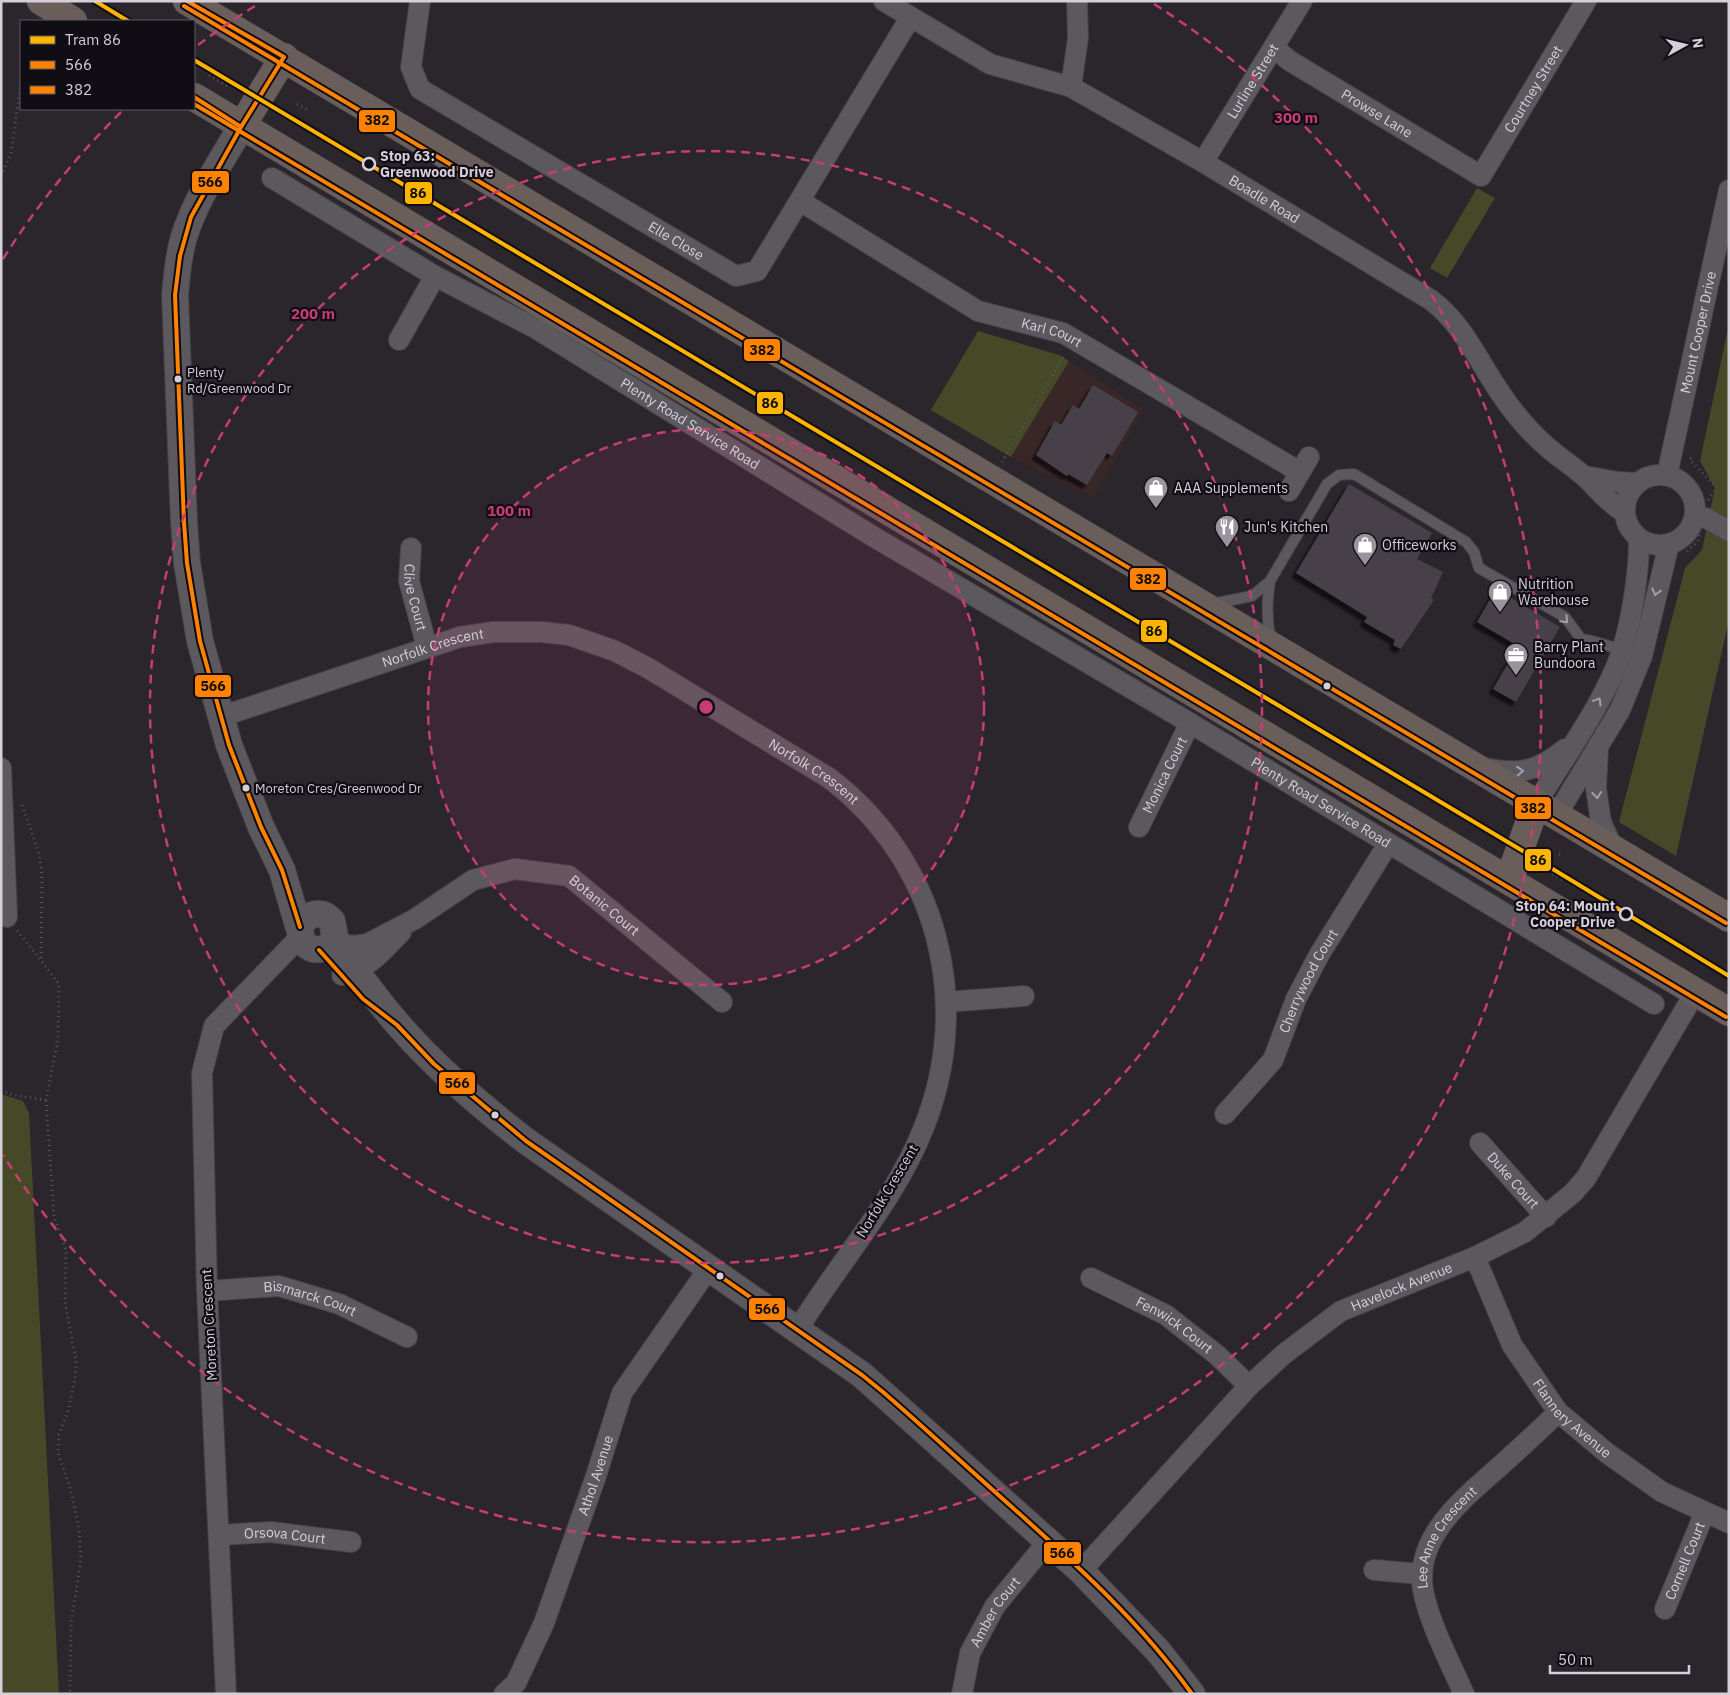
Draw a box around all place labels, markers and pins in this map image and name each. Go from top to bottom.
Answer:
place label: Stop 63: Greenwood Drive [380,147,494,181]
marker: Stop 63: Greenwood Drive [362,157,376,171]
place label: Plenty Rd/Greenwood Dr [187,364,292,397]
marker: Plenty Rd/Greenwood Dr [173,374,183,384]
shop icon: AAA Supplements [1143,475,1169,509]
place label: AAA Supplements [1174,479,1288,497]
restaurant icon: Jun's Kitchen [1214,514,1240,548]
place label: Jun's Kitchen [1244,518,1328,536]
shop icon: Officeworks [1352,532,1378,566]
place label: Officeworks [1382,536,1457,554]
place label: Nutrition Warehouse [1518,575,1589,609]
shop icon: Nutrition Warehouse [1487,579,1513,613]
place label: Barry Plant Bundoora [1534,638,1604,672]
office icon: Barry Plant Bundoora [1503,642,1529,676]
unlabelled marker [1322,681,1332,691]
centre of rings [697,698,715,716]
place label: Moreton Cres/Greenwood Dr [255,780,422,797]
marker: Moreton Cres/Greenwood Dr [241,783,251,793]
place label: Stop 64: Mount Cooper Drive [1515,897,1615,931]
marker: Stop 64: Mount Cooper Drive [1619,907,1633,921]
unlabelled marker [490,1110,500,1120]
unlabelled marker [715,1271,725,1281]

